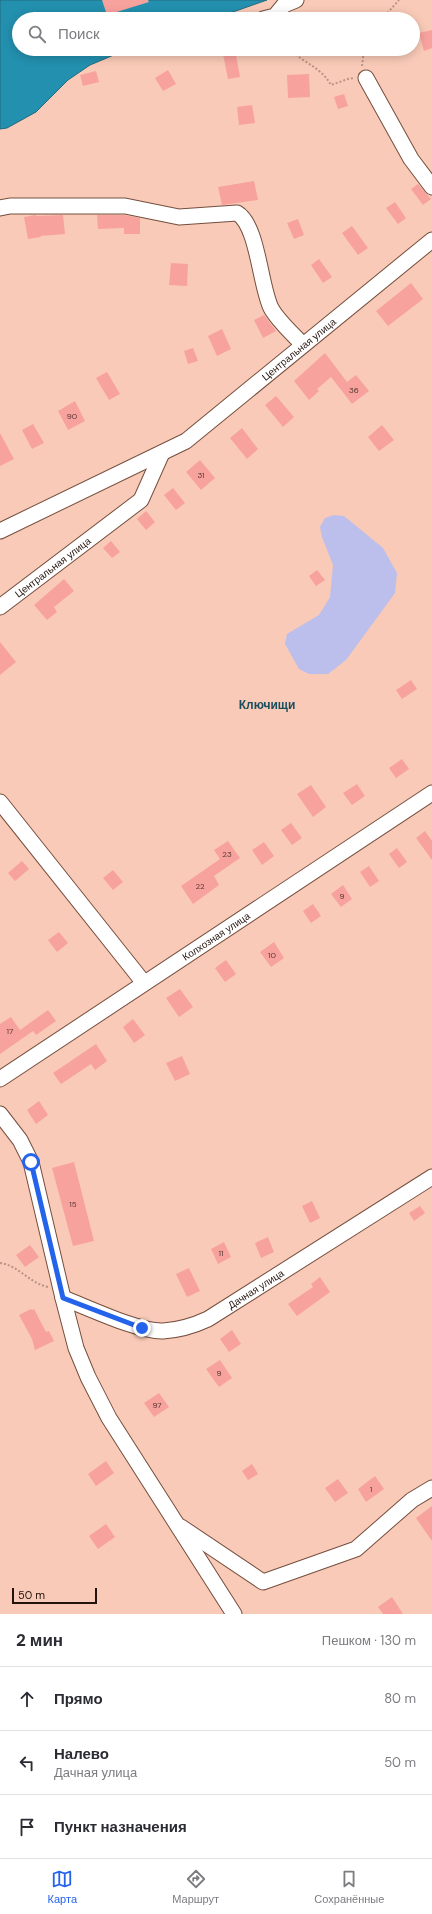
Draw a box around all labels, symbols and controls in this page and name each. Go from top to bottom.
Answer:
search box [12,12,420,56]
icon: search [26,23,48,45]
text: Поиск [58,24,100,44]
street label: Центральная улица [259,315,339,383]
house number: 36 [349,385,359,395]
house number: 90 [67,411,78,421]
house number: 31 [197,470,205,480]
street label: Центральная улица [12,534,93,600]
district label: Ключищи [239,697,295,713]
house number: 23 [222,849,232,859]
house number: 22 [195,881,205,891]
house number: 9 [339,891,345,901]
street label: Колхозная улица [180,909,253,963]
house number: 10 [268,950,277,960]
house number: 17 [7,1026,13,1036]
route start [22,1153,40,1171]
house number: 15 [69,1199,77,1209]
house number: 11 [219,1248,224,1258]
street label: Дачная улица [225,1266,286,1311]
route end [133,1319,151,1337]
house number: 9 [216,1368,222,1378]
house number: 97 [152,1400,162,1410]
house number: 1 [370,1484,372,1494]
scale bar [12,1586,97,1605]
text: 50 m [18,1588,45,1602]
text: 2 мин [16,1629,63,1651]
text: Пешком · 130 m [322,1632,416,1649]
icon: ahead [16,1688,38,1710]
text: Прямо [54,1689,103,1709]
text: 80 m [384,1690,416,1707]
text: Налево [54,1744,109,1764]
icon: left [16,1752,38,1774]
text: 50 m [384,1754,416,1771]
text: Дачная улица [54,1764,137,1781]
icon: arrive [16,1816,38,1838]
text: Пункт назначения [54,1817,187,1837]
tab: Карта [48,1868,77,1906]
tab: Маршрут [172,1868,219,1906]
tab: Сохранённые [314,1868,384,1906]

